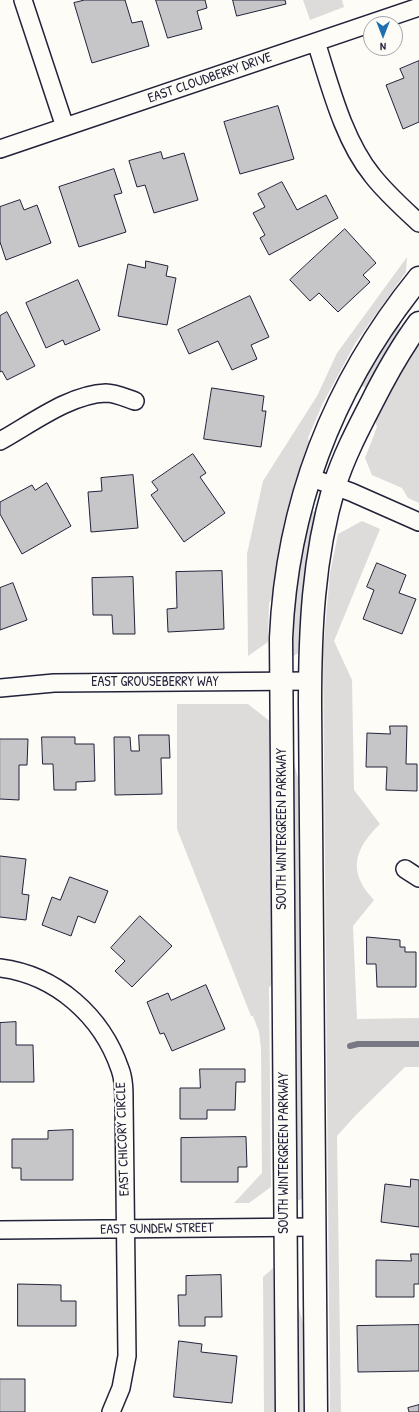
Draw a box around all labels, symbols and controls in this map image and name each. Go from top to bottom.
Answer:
north arrow [363,16,403,56]
text: N [380,40,386,54]
street label: EAST CLOUDBERRY DRIVE [146,49,274,107]
street label: EAST GROUSEBERRY WAY [91,674,219,690]
street label: SOUTH WINTERGREEN PARKWAY [274,748,290,910]
street label: SOUTH WINTERGREEN PARKWAY [276,1072,292,1234]
street label: EAST CHICORY CIRCLE [113,1082,133,1196]
street label: EAST SUNDEW STREET [100,1220,214,1238]

